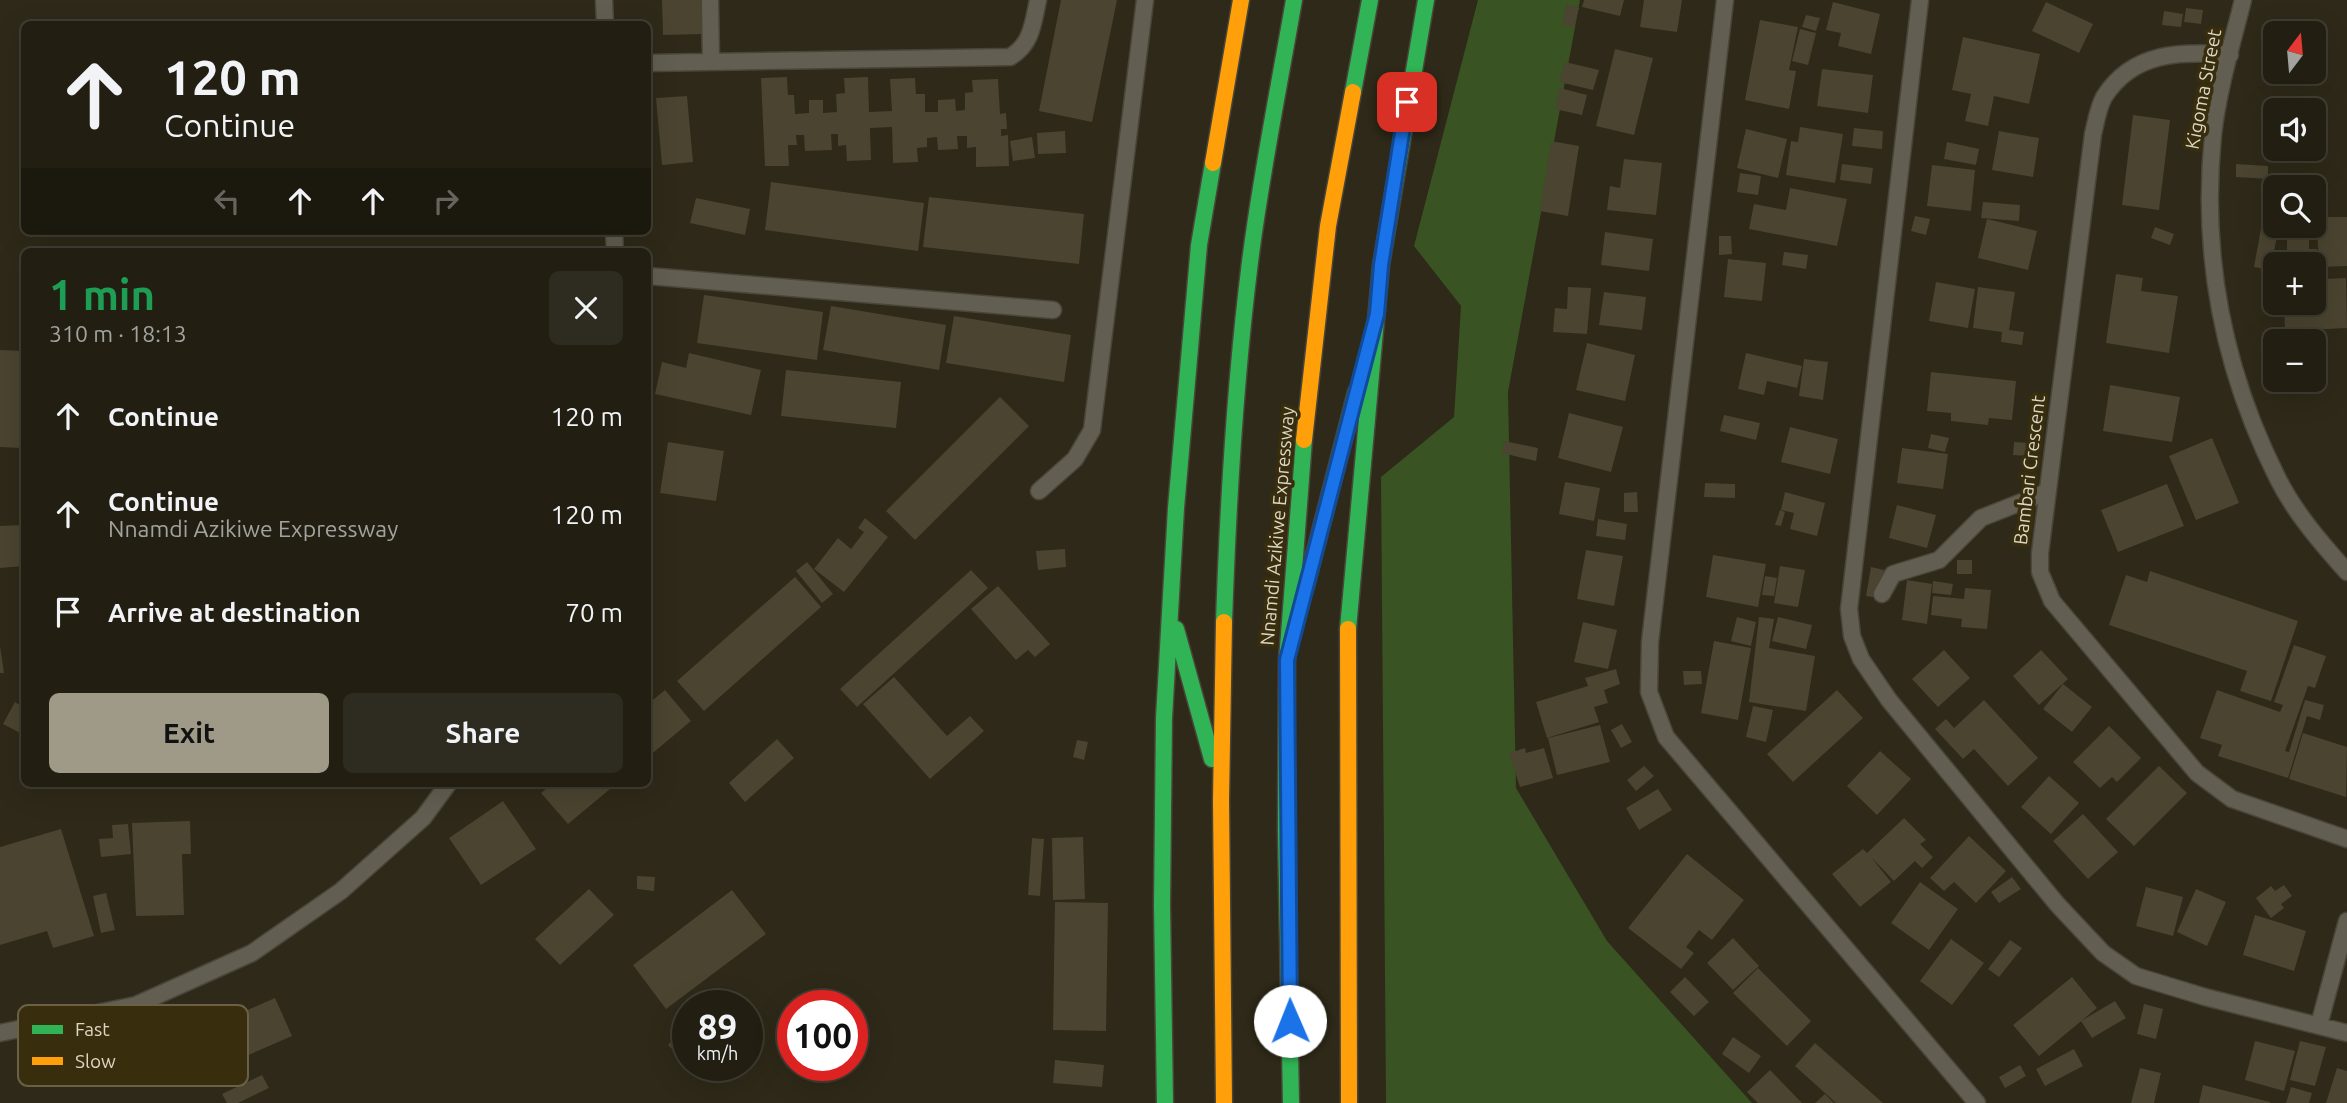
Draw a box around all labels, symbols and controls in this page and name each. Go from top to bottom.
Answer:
north arrow [2263,21,2326,84]
map controls [2263,21,2326,392]
street label: Kigoma Street [2181,26,2226,151]
icon: ahead [49,49,140,140]
text: 120 m [164,49,301,104]
pin [1377,72,1437,132]
icon: arrive [1388,83,1426,121]
button: sound [2263,98,2326,161]
text: Continue [164,107,295,143]
button: search [2263,175,2326,238]
icon: left [208,182,246,220]
icon: ahead [281,182,319,220]
icon: ahead [354,182,392,220]
icon: right [427,182,465,220]
button: + [2263,252,2326,315]
text: 1 min [49,271,155,318]
button: close [549,271,623,345]
text: 310 m · 18:13 [49,321,187,346]
button: − [2263,329,2326,392]
street label: Bambari Crescent [2009,393,2049,546]
icon: ahead [49,397,87,435]
text: Continue [108,402,219,431]
text: 120 m [551,402,623,431]
street label: Nnamdi Azikiwe Expressway [1256,406,1298,646]
text: Continue [108,487,219,516]
icon: ahead [49,495,87,533]
text: 120 m [551,500,623,529]
text: Nnamdi Azikiwe Expressway [108,516,398,541]
icon: arrive [49,593,87,631]
text: Arrive at destination [108,598,361,627]
text: 70 m [565,598,623,627]
button: Exit [49,693,329,773]
button: Share [343,693,623,773]
position arrow [1253,984,1327,1058]
speed limit sign: 100 [777,990,868,1081]
legend [18,1005,248,1086]
text: 89 [698,1006,737,1046]
text: Fast [75,1018,110,1040]
text: km/h [697,1043,738,1063]
text: Slow [75,1050,116,1072]

